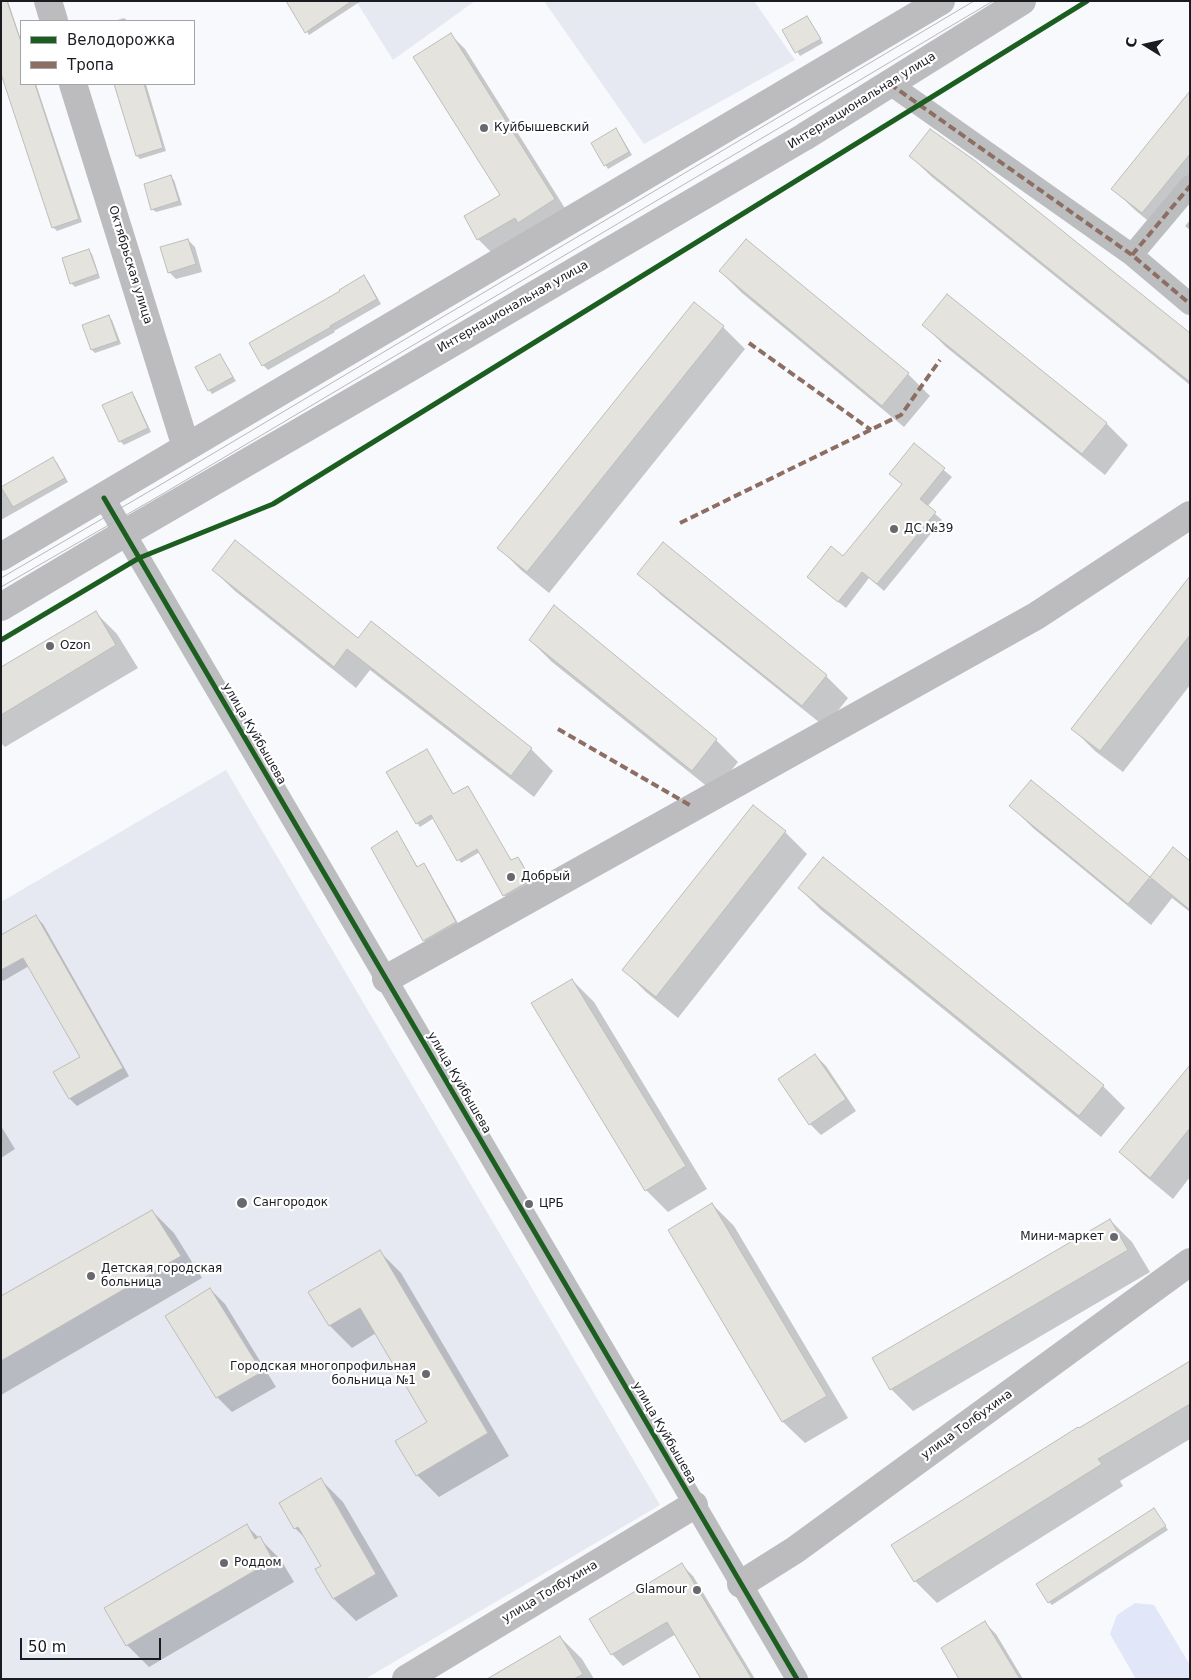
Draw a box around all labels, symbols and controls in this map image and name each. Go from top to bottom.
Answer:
legend [20,20,195,85]
north arrow [1121,20,1171,70]
text: Велодорожка [67,31,175,49]
text: С [1122,36,1140,49]
street label: Интернациональная улица [785,49,939,153]
text: Тропа [67,56,114,74]
place label: Куйбышевский [494,121,589,135]
marker: Куйбышевский [478,122,490,134]
street label: Октябрьская улица [105,204,155,326]
street label: Интернациональная улица [435,258,591,356]
place label: ДС №39 [904,522,953,536]
marker: ДС №39 [888,523,900,535]
place label: Ozon [60,639,91,653]
marker: Ozon [44,640,56,652]
street label: улица Куйбышева [219,681,289,787]
place label: Добрый [521,870,570,884]
marker: Добрый [505,871,517,883]
street label: улица Куйбышева [424,1030,494,1136]
marker: Сангородок [235,1196,249,1210]
place label: Сангородок [253,1196,328,1210]
place label: ЦРБ [539,1197,564,1211]
marker: ЦРБ [523,1198,535,1210]
place label: Мини-маркет [1020,1230,1104,1244]
marker: Мини-маркет [1108,1231,1120,1243]
place label: Детская городская больница [101,1262,222,1290]
marker: Детская городская больница [85,1270,97,1282]
place label: Городская многопрофильная больница №1 [230,1360,416,1388]
marker: Городская многопрофильная больница №1 [420,1368,432,1380]
street label: улица Куйбышева [629,1380,699,1486]
street label: улица Толбухина [919,1387,1015,1463]
place label: Роддом [234,1556,282,1570]
marker: Роддом [218,1557,230,1569]
street label: улица Толбухина [500,1558,600,1626]
place label: Glamour [635,1583,687,1597]
marker: Glamour [691,1584,703,1596]
scale bar [22,1628,164,1660]
text: 50 m [28,1638,66,1656]

